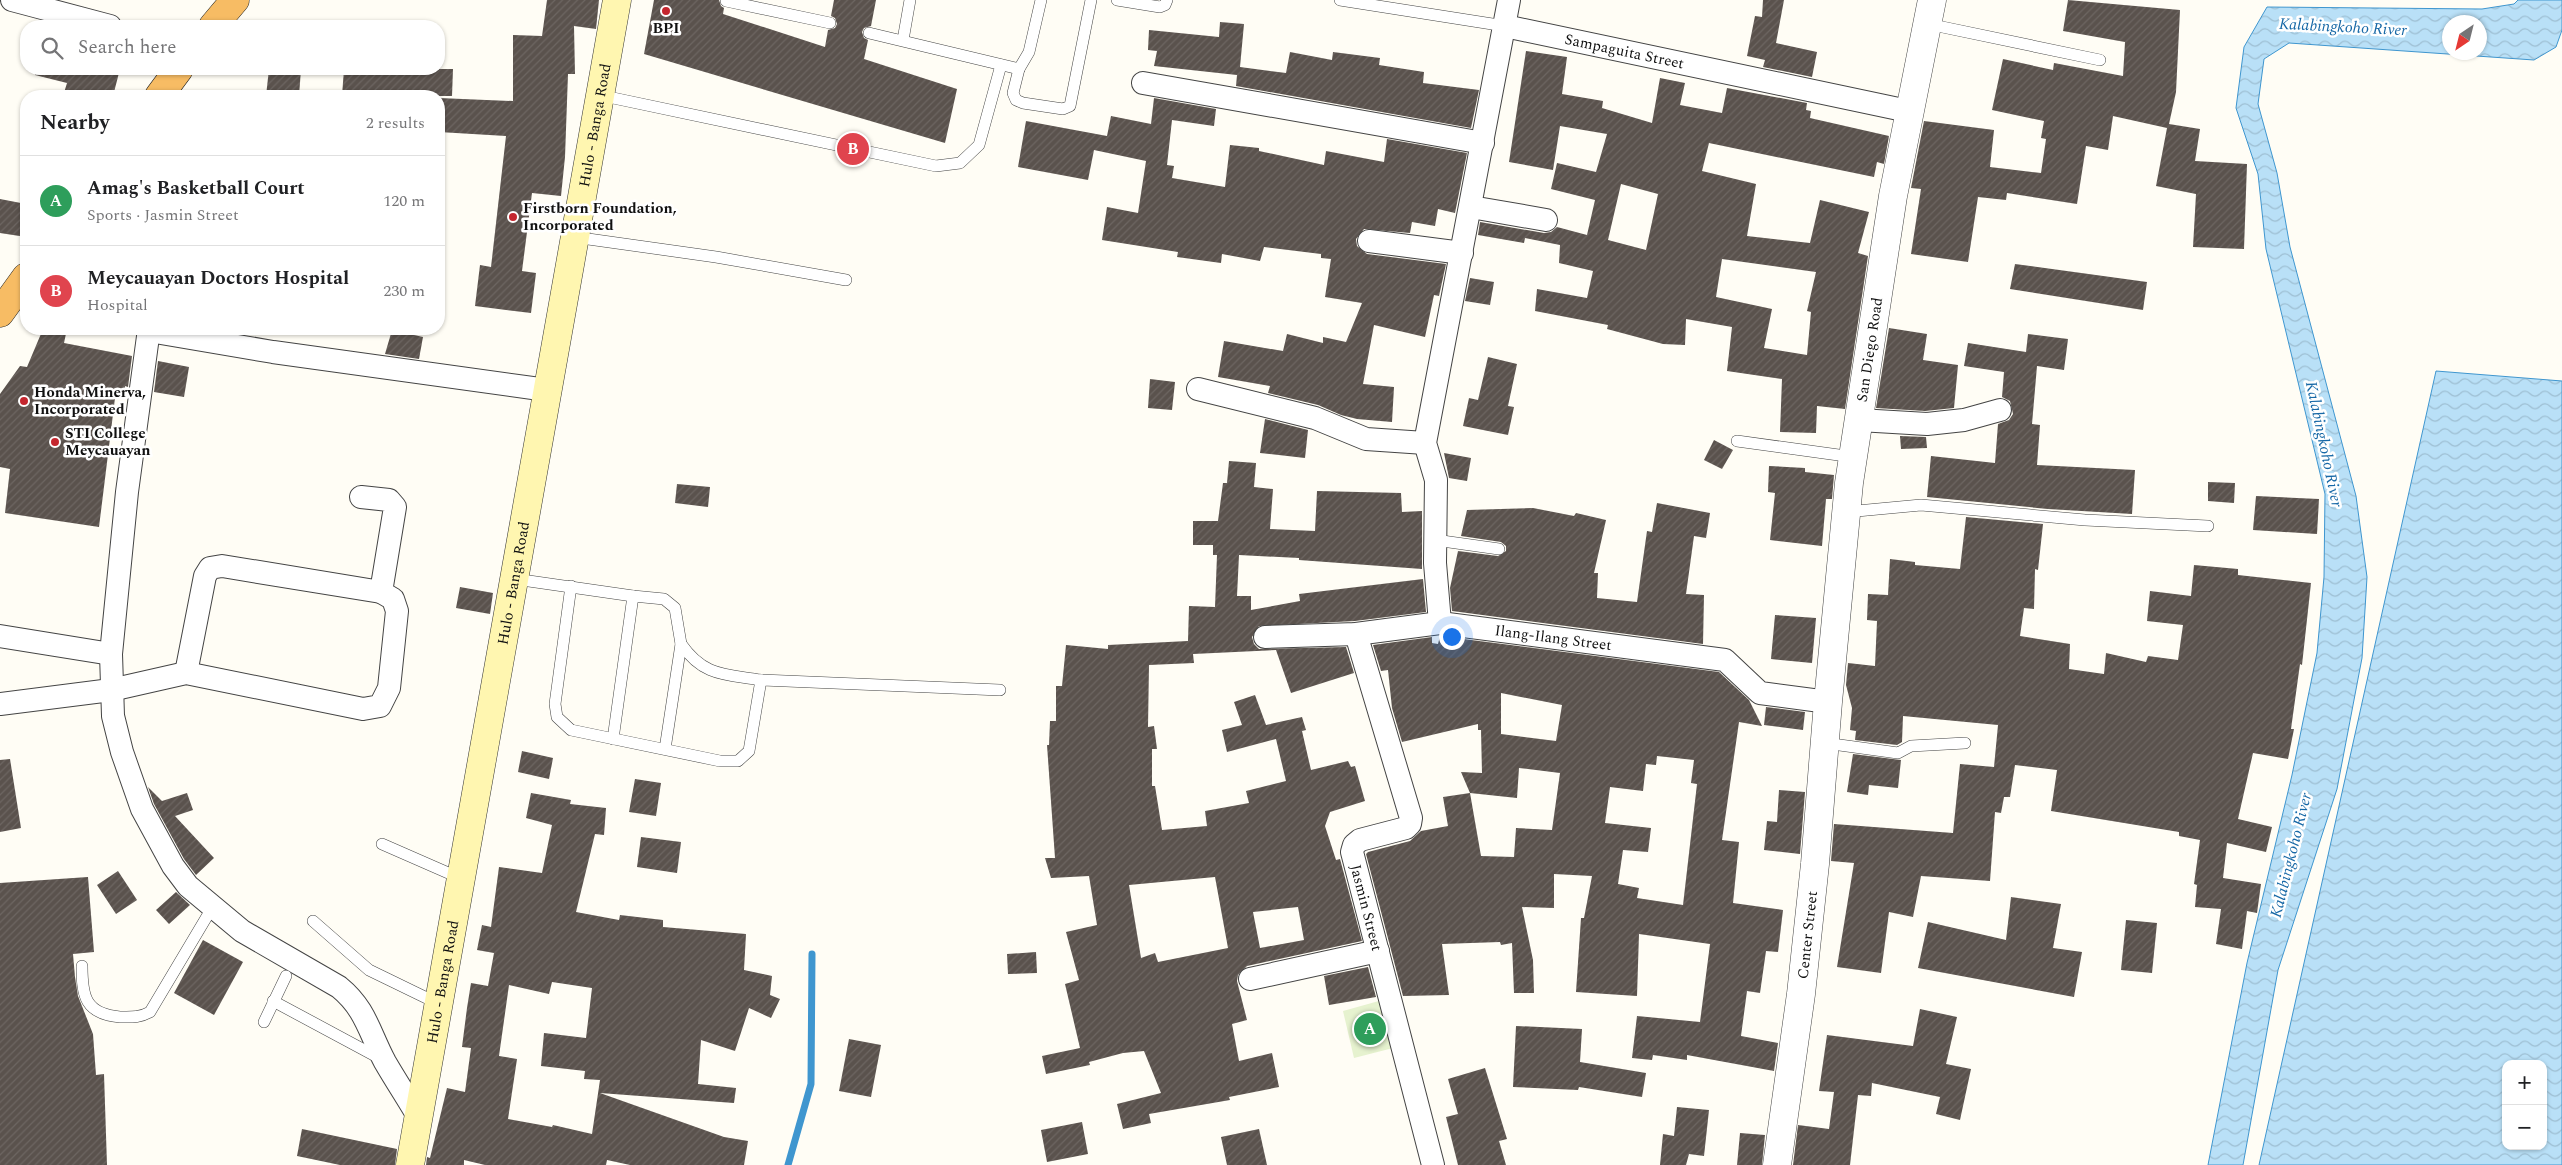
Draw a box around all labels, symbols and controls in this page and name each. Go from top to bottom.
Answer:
marker: BPI [660,5,672,17]
water label: Kalabingkoho River [2278,12,2408,42]
north arrow [2442,15,2487,60]
place label: BPI [652,17,680,40]
search box [20,20,445,75]
street label: Sampaguita Street [1562,28,1686,75]
text: Search here [78,33,177,62]
icon: search [38,34,66,62]
street label: Hulo - Banga Road [573,62,618,189]
text: Nearby [40,107,110,139]
text: 2 results [366,111,425,135]
pin: B [837,130,869,168]
text: Amag's Basketball Court [87,174,305,203]
text: A [50,189,62,213]
text: 120 m [383,189,425,213]
place label: Firstborn Foundation, Incorporated [523,197,677,237]
text: Sports · Jasmin Street [87,203,239,227]
marker: Firstborn Foundation, Incorporated [507,211,519,223]
text: Meycauayan Doctors Hospital [87,264,349,293]
text: B [50,279,62,303]
text: 230 m [383,279,425,303]
text: Hospital [87,293,148,317]
street label: San Diego Road [1851,296,1889,403]
water label: Kalabingkoho River [2299,379,2349,510]
place label: Honda Minerva, Incorporated [34,381,146,421]
marker: Honda Minerva, Incorporated [18,395,30,407]
place label: STI College Meycauayan [65,422,150,462]
marker: STI College Meycauayan [49,436,61,448]
street label: Hulo - Banga Road [492,520,536,647]
street label: Ilang-Ilang Street [1493,619,1613,657]
your location [1439,624,1465,650]
water label: Kalabingkoho River [2264,790,2318,920]
street label: Jasmin Street [1344,862,1388,954]
street label: Center Street [1792,890,1824,980]
street label: Hulo - Banga Road [421,918,465,1046]
pin: A [1354,1010,1386,1048]
map controls [2502,1060,2547,1150]
button: + [2502,1060,2547,1105]
button: − [2502,1105,2547,1150]

